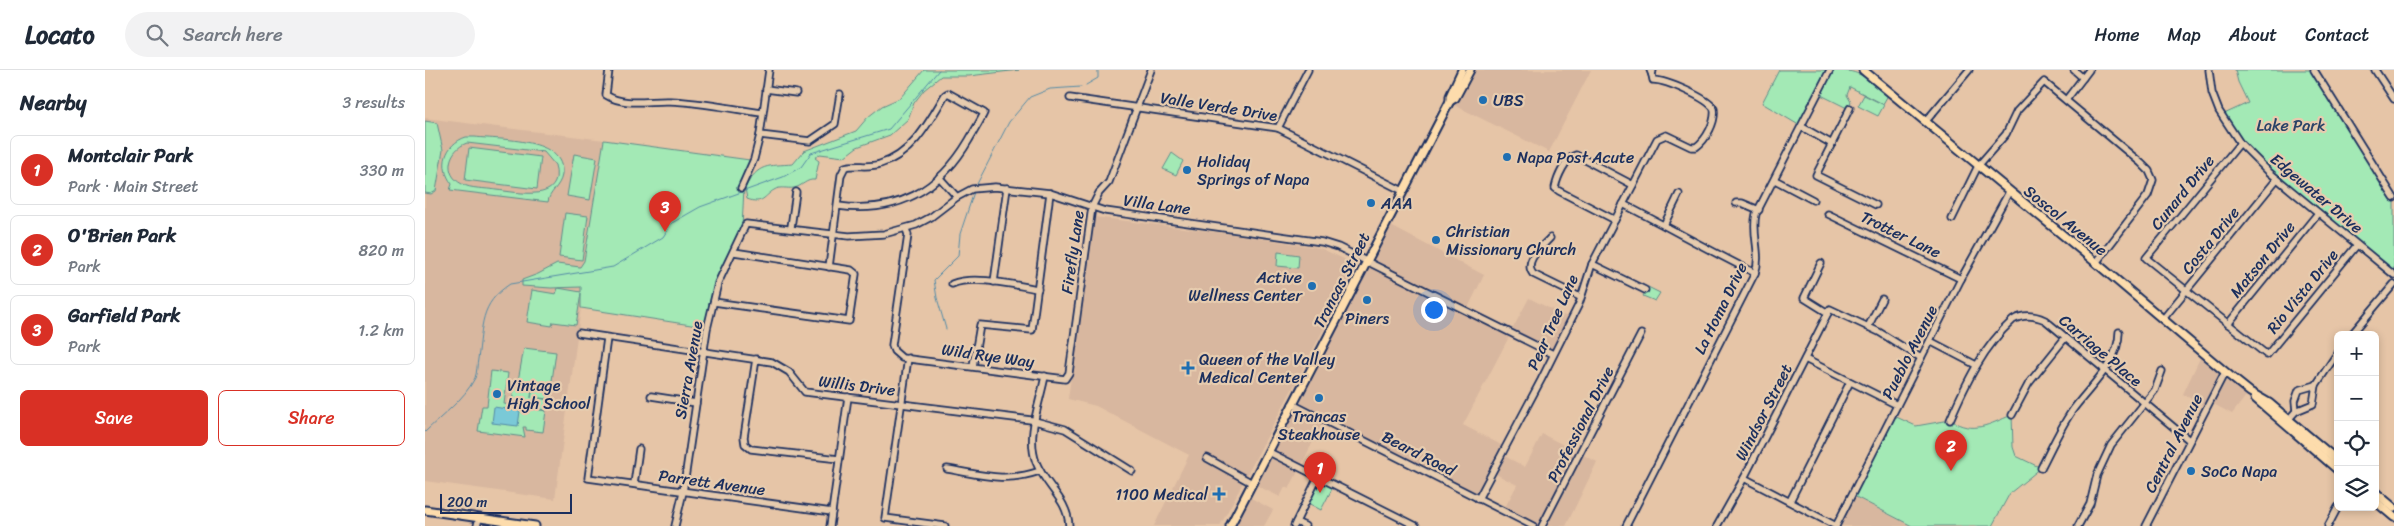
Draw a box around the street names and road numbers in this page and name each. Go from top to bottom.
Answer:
street label: Valle Verde Drive [1158,83,1280,130]
street label: Edgewater Drive [2264,146,2370,241]
street label: Cunard Drive [2143,148,2222,237]
street label: Soscol Avenue [2017,177,2114,264]
street label: Villa Lane [1121,185,1192,224]
street label: Costa Drive [2174,200,2247,281]
street label: Trotter Lane [1855,202,1946,266]
street label: Firefly Lane [1052,208,1093,296]
street label: Matson Drive [2222,214,2303,304]
street label: Trancas Street [1305,227,1378,333]
street label: Rio Vista Drive [2259,242,2346,340]
street label: La Homa Drive [1686,257,1755,359]
street label: Pear Tree Lane [1518,269,1587,375]
street label: Pueblo Avenue [1873,300,1946,405]
street label: Carriage Place [2052,306,2149,394]
street label: Sierra Avenue [666,319,711,421]
street label: Wild Rye Way [940,335,1037,376]
street label: Windsor Street [1727,359,1800,466]
street label: Professional Drive [1539,361,1622,488]
street label: Willis Drive [817,366,897,405]
street label: Central Avenue [2136,388,2211,498]
street label: Beard Road [1377,422,1462,485]
street label: Parrett Avenue [657,461,767,504]

